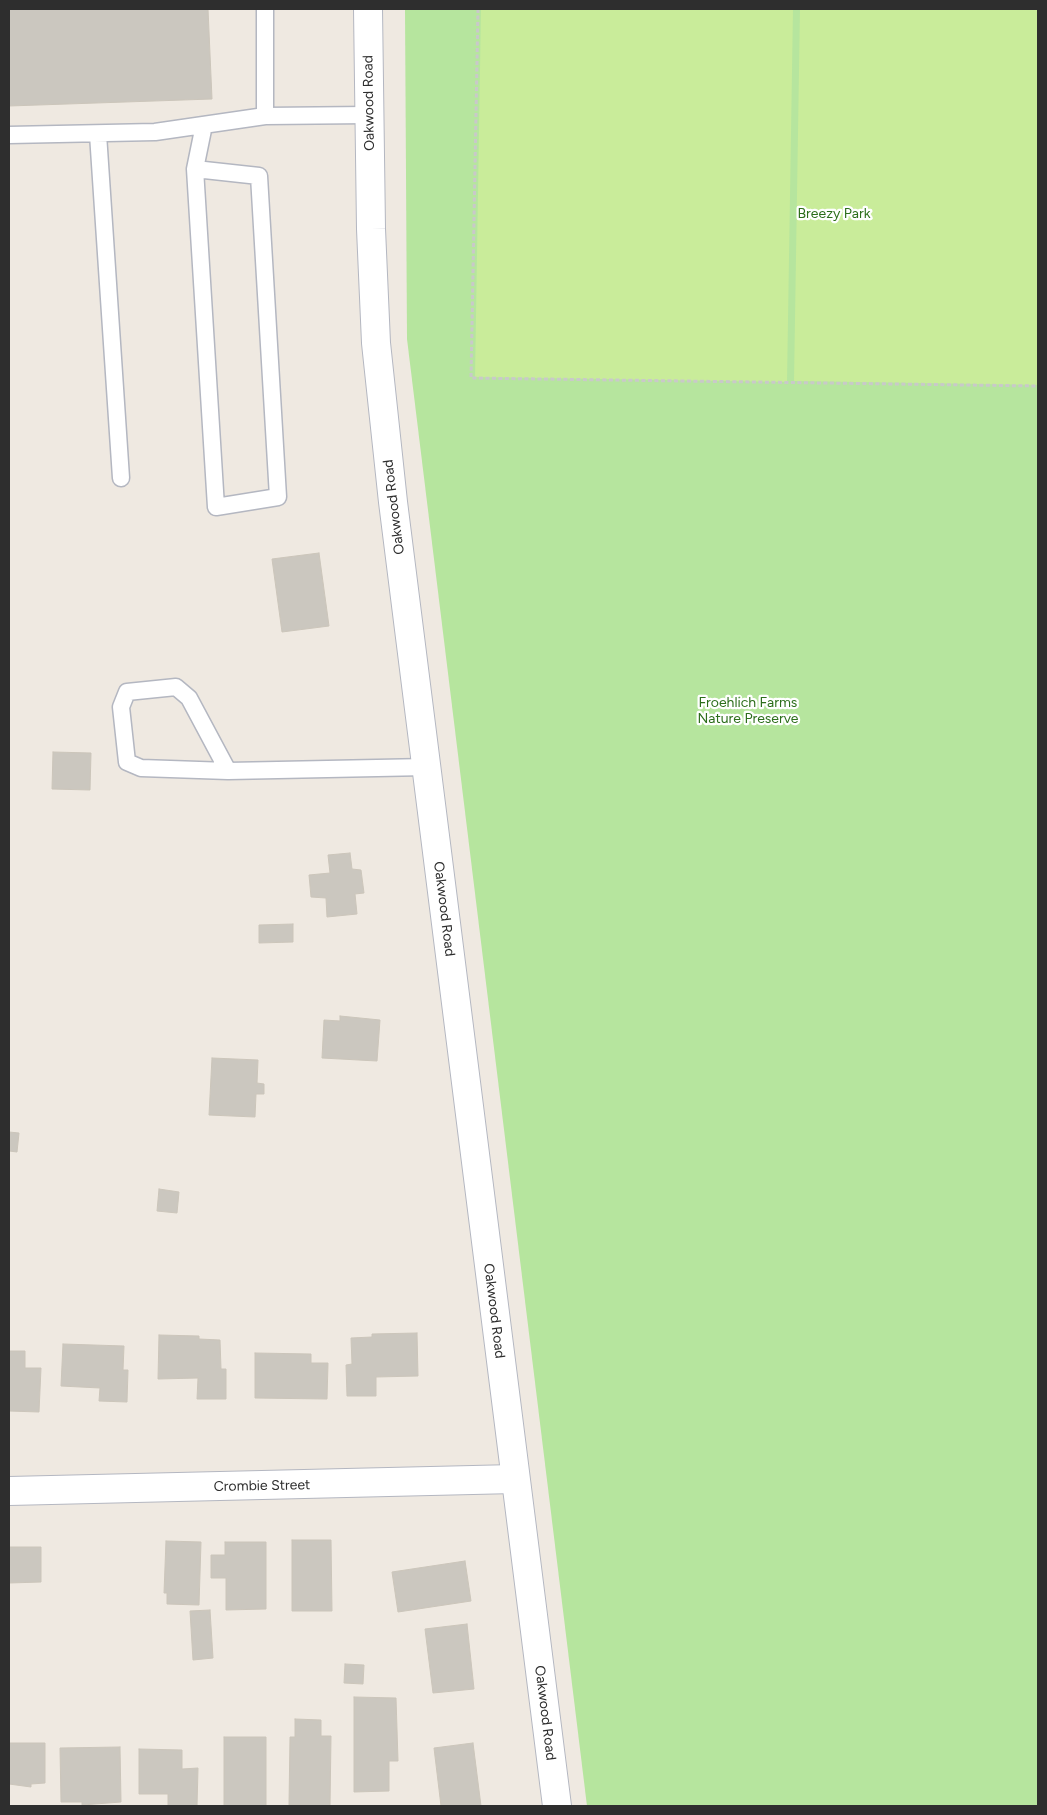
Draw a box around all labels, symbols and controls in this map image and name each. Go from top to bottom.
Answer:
street label: Oakwood Road [360,55,378,151]
park label: Breezy Park [798,206,870,222]
street label: Oakwood Road [380,458,408,556]
park label: Froehlich Farms Nature Preserve [698,695,798,728]
street label: Oakwood Road [430,860,458,958]
street label: Oakwood Road [480,1262,508,1360]
street label: Crombie Street [214,1477,310,1495]
street label: Oakwood Road [531,1664,559,1762]

